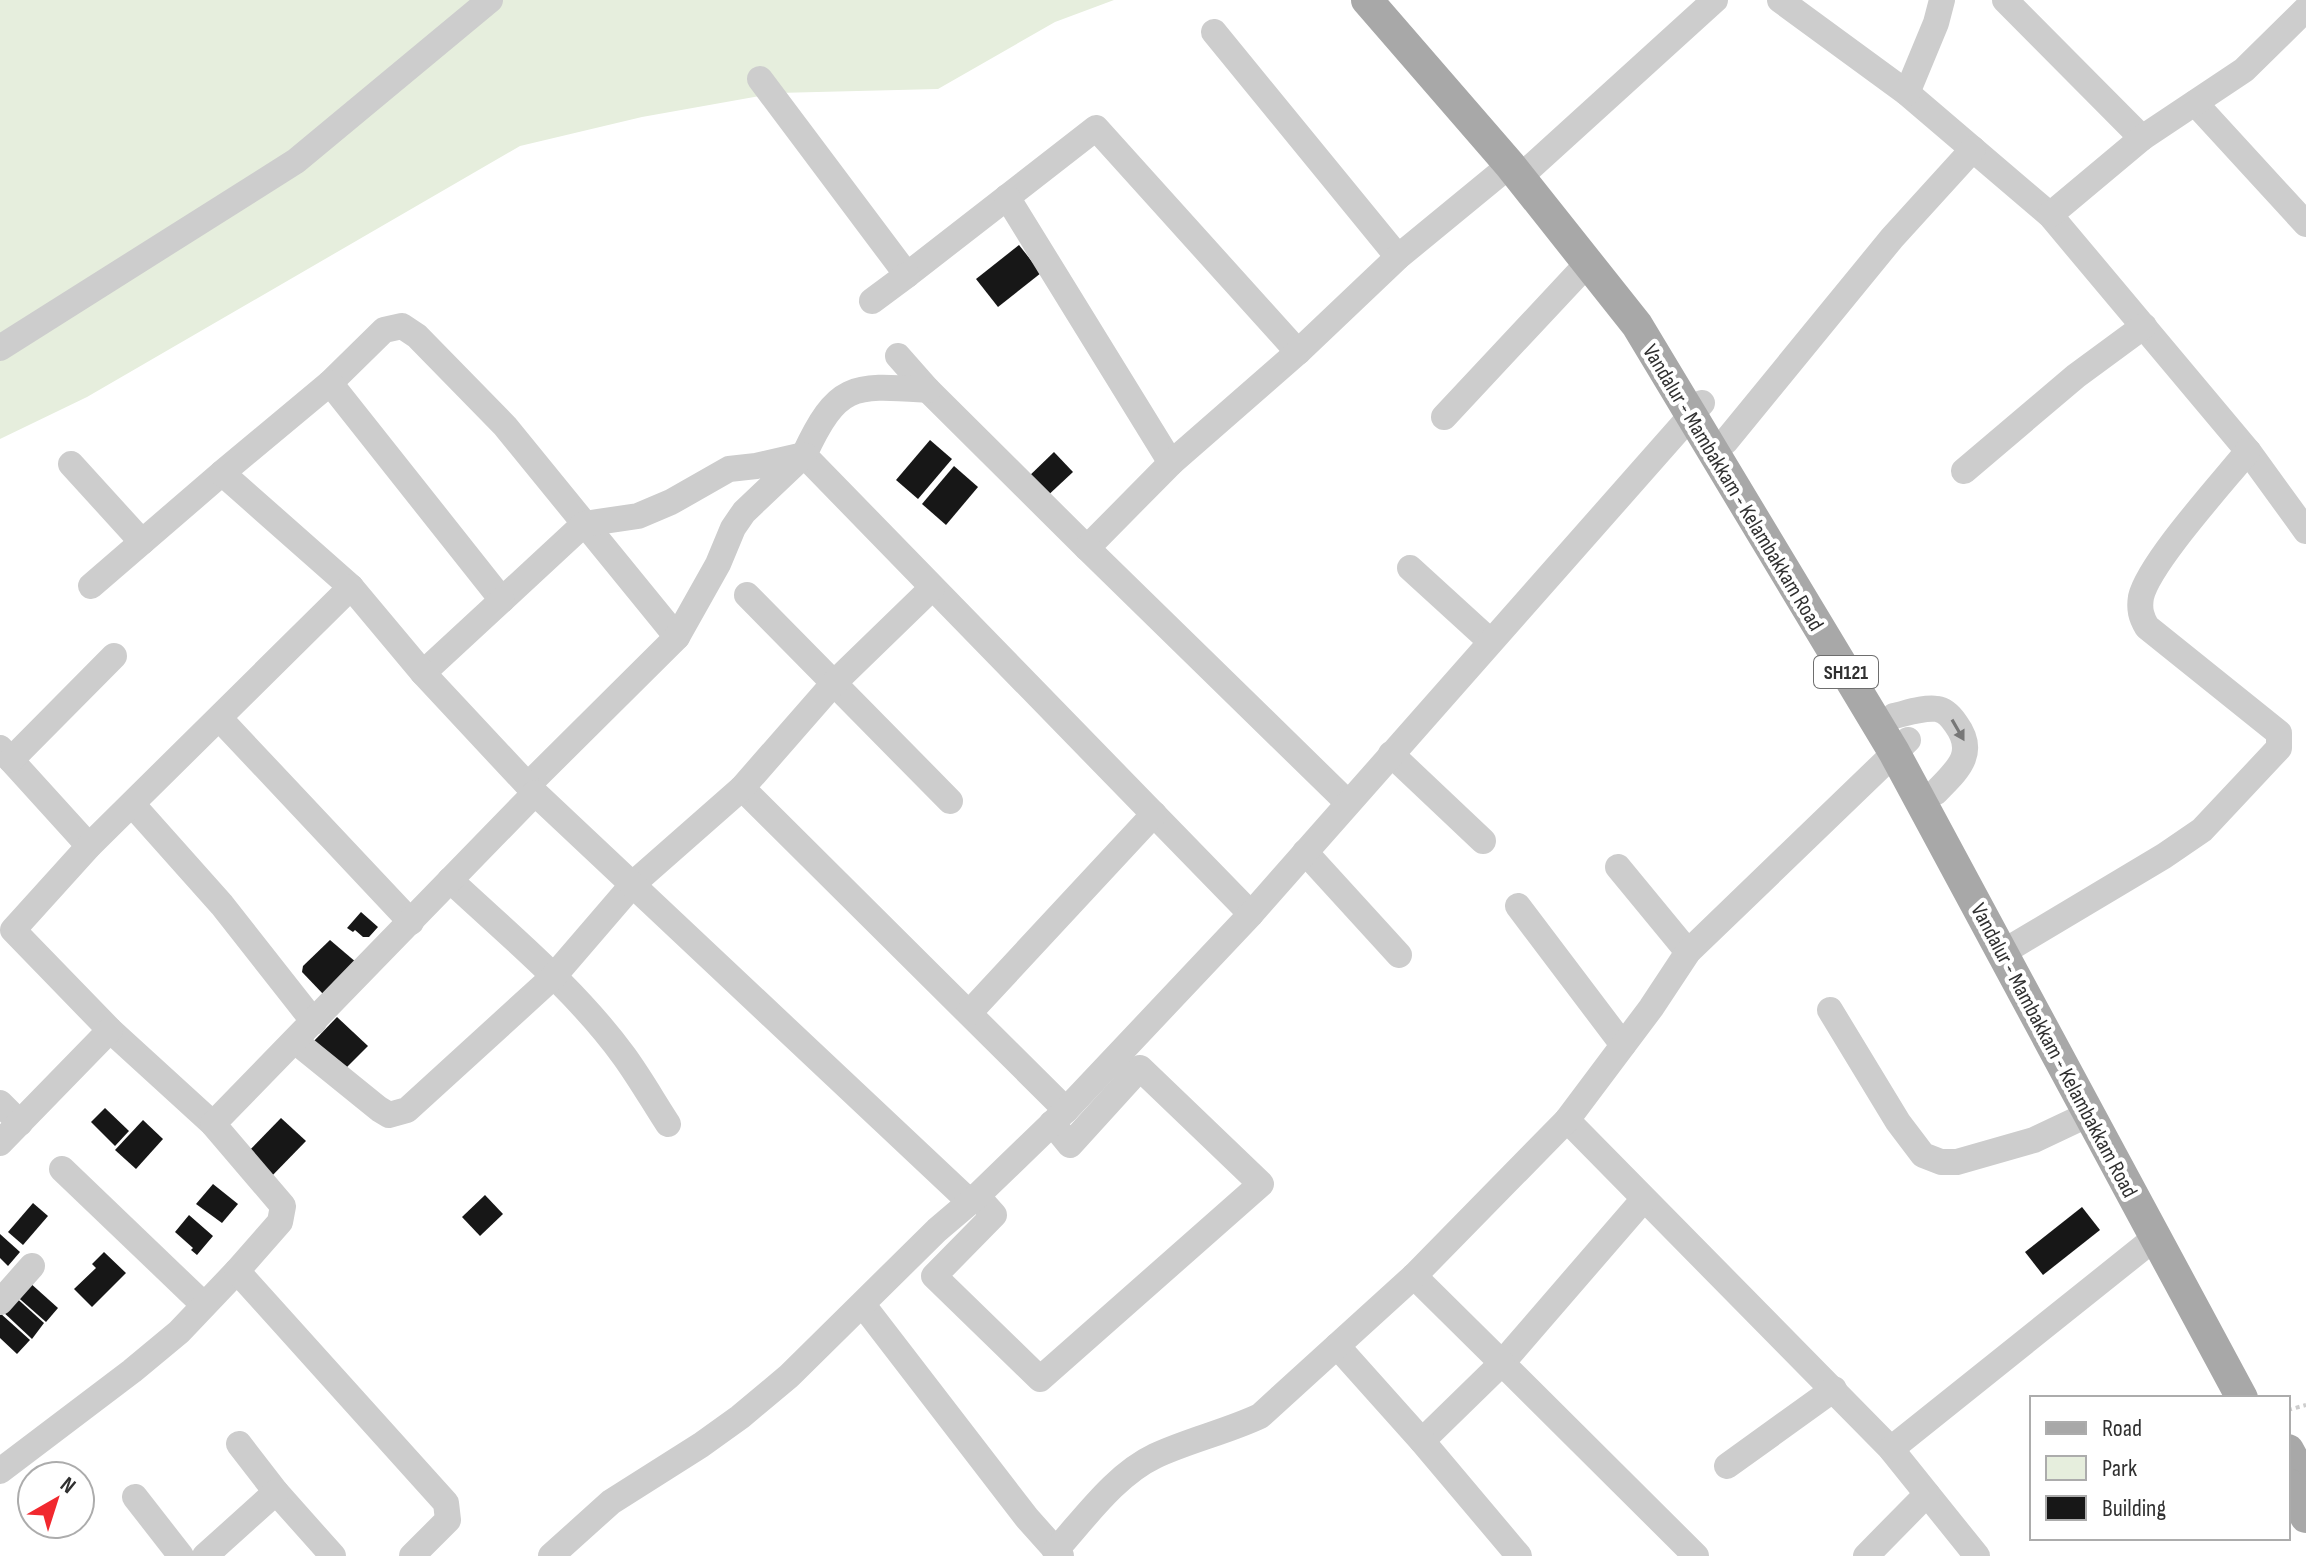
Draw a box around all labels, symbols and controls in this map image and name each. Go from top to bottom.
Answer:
street label: Vandalur - Mambakkam - Kelambakkam Road [1636,340,1829,636]
road number: SH121 [1814,656,1878,688]
one-way arrow [1951,719,1965,741]
street label: Vandalur - Mambakkam - Kelambakkam Road [1964,899,2143,1202]
legend [2030,1396,2290,1540]
text: Road [2102,1414,2142,1443]
text: Park [2102,1454,2137,1483]
north arrow [16,1460,96,1540]
text: N [55,1471,81,1500]
text: Building [2102,1494,2166,1523]

